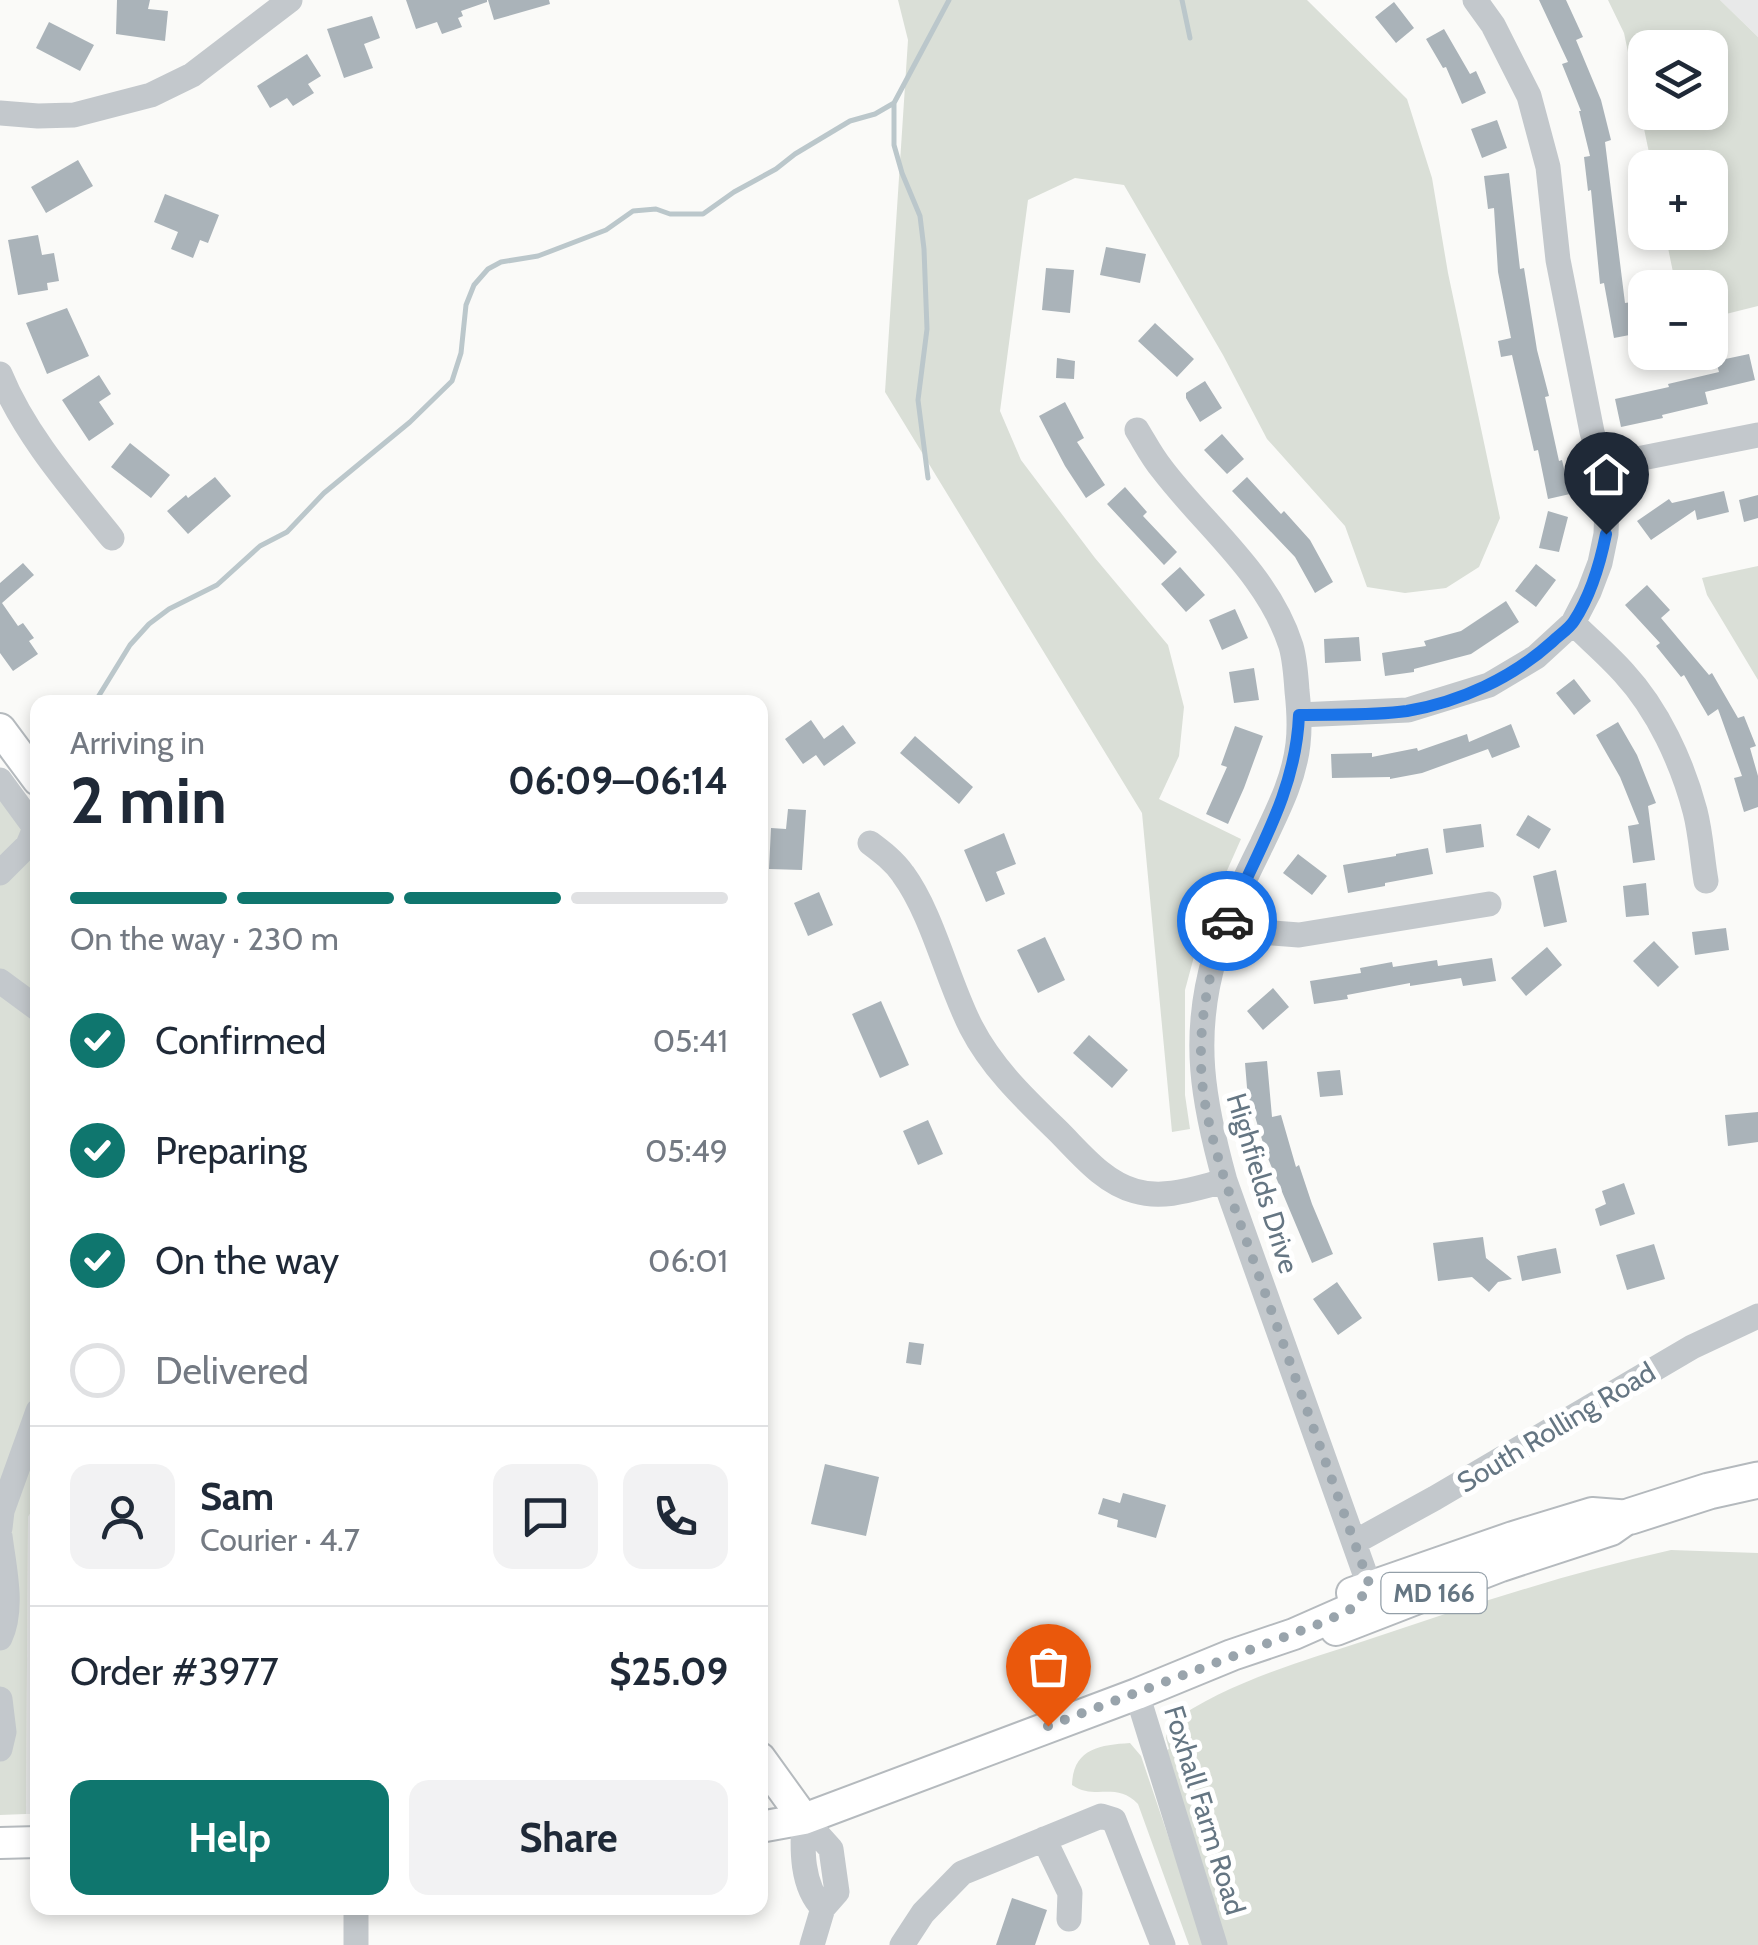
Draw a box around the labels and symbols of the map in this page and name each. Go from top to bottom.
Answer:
pin [1564,432,1649,535]
courier [1177,871,1277,971]
street label: Highfields Drive [1219,1089,1307,1277]
street label: South Rolling Road [1451,1355,1661,1499]
road number: MD 166 [1382,1573,1486,1613]
pin [1006,1624,1091,1727]
street label: Foxhall Farm Road [1157,1701,1253,1919]

